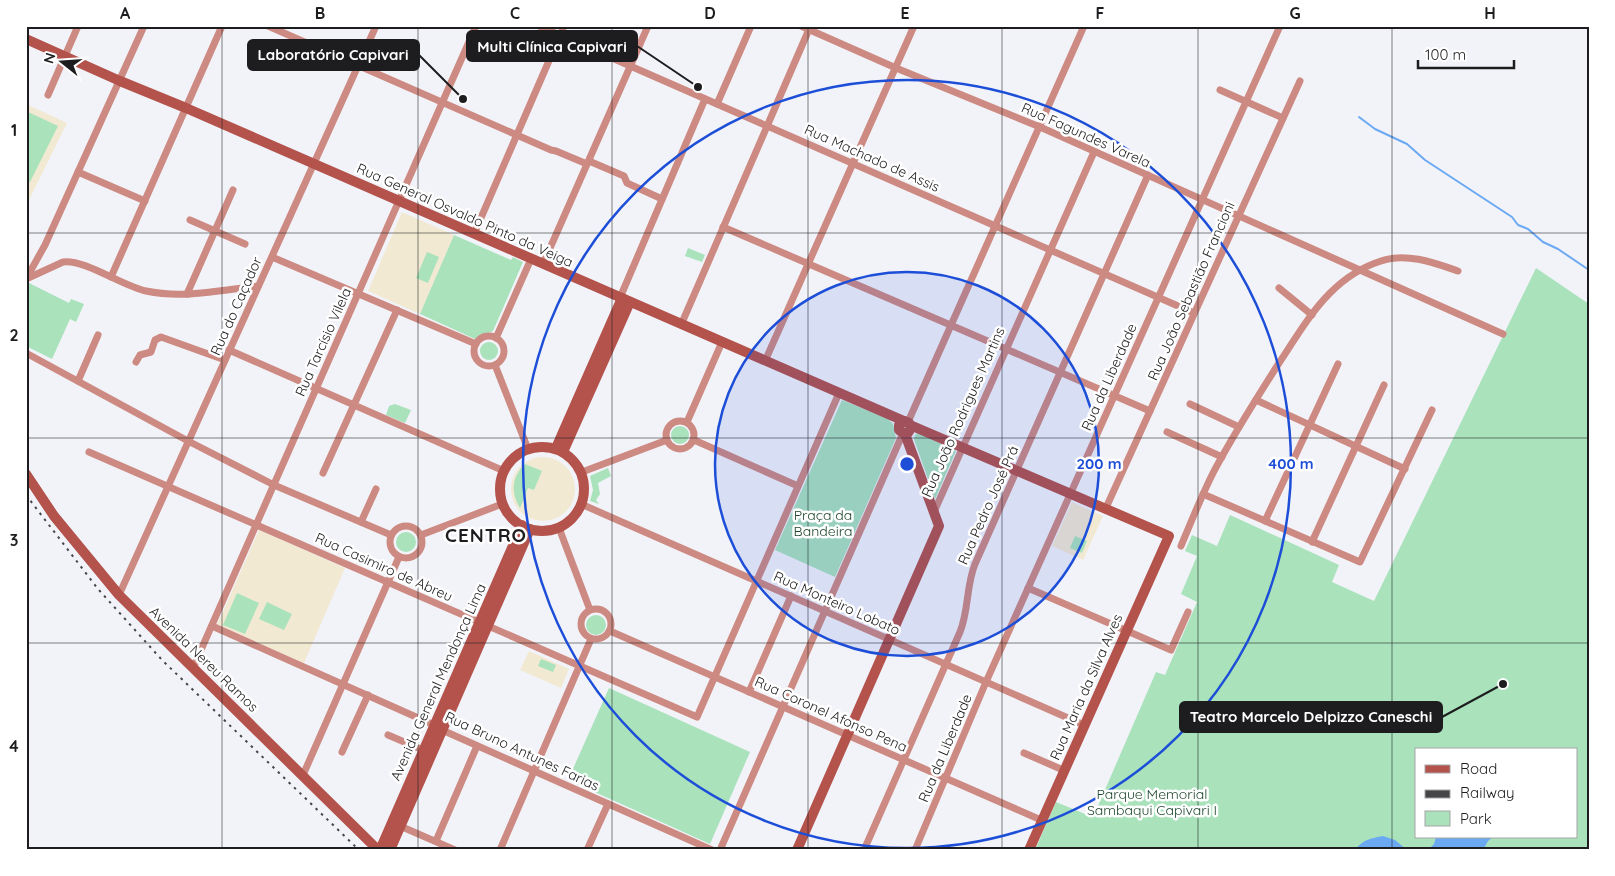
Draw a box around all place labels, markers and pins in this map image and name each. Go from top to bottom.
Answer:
callout: Multi Clínica Capivari [467,31,637,61]
callout: Laboratório Capivari [248,40,419,70]
centre of rings [898,455,916,473]
callout: Teatro Marcelo Delpizzo Caneschi [1180,702,1442,732]

